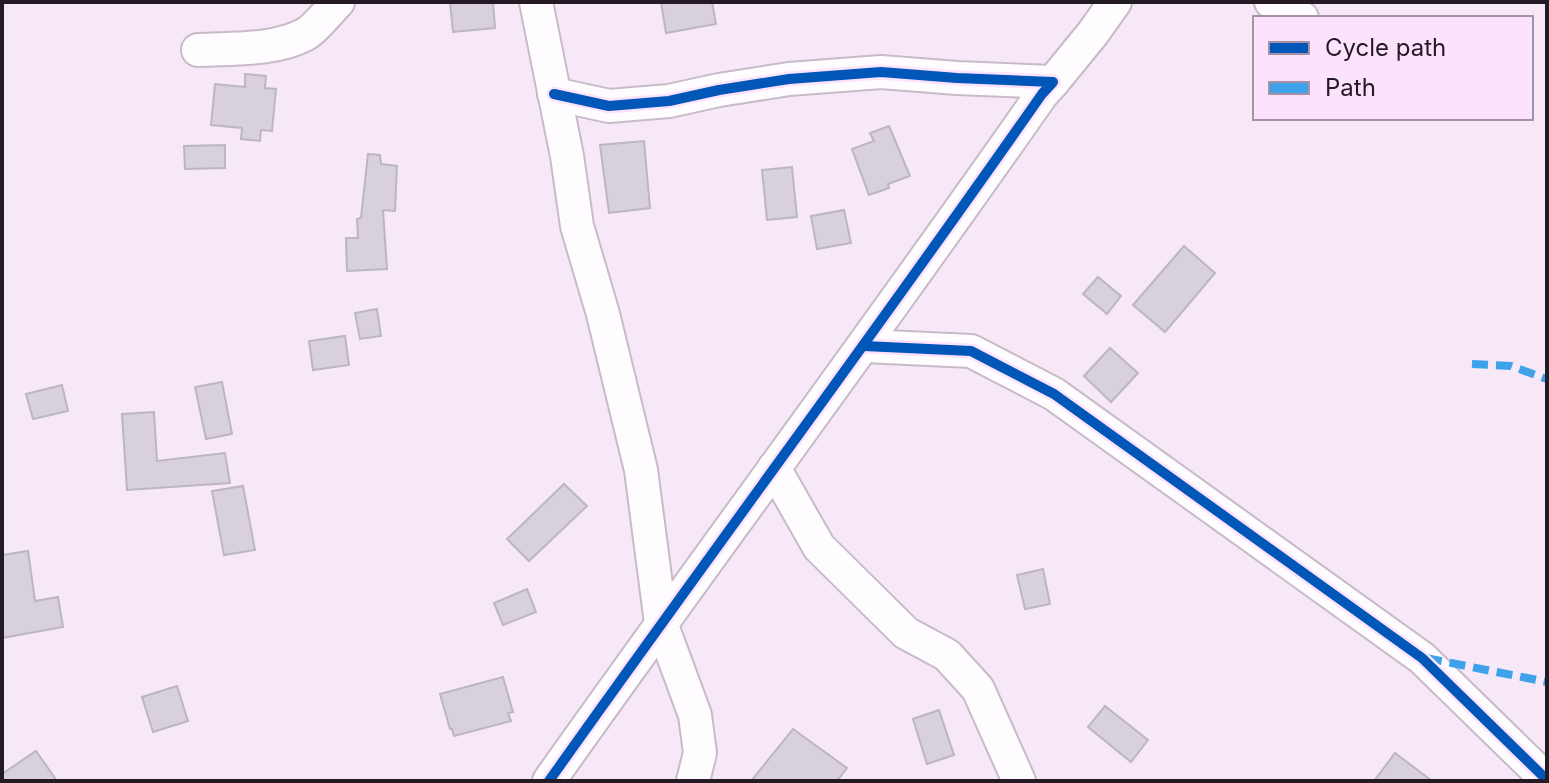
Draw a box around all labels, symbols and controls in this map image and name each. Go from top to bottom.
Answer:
legend [1253,16,1533,120]
text: Cycle path [1325,33,1446,62]
text: Path [1325,73,1376,102]

